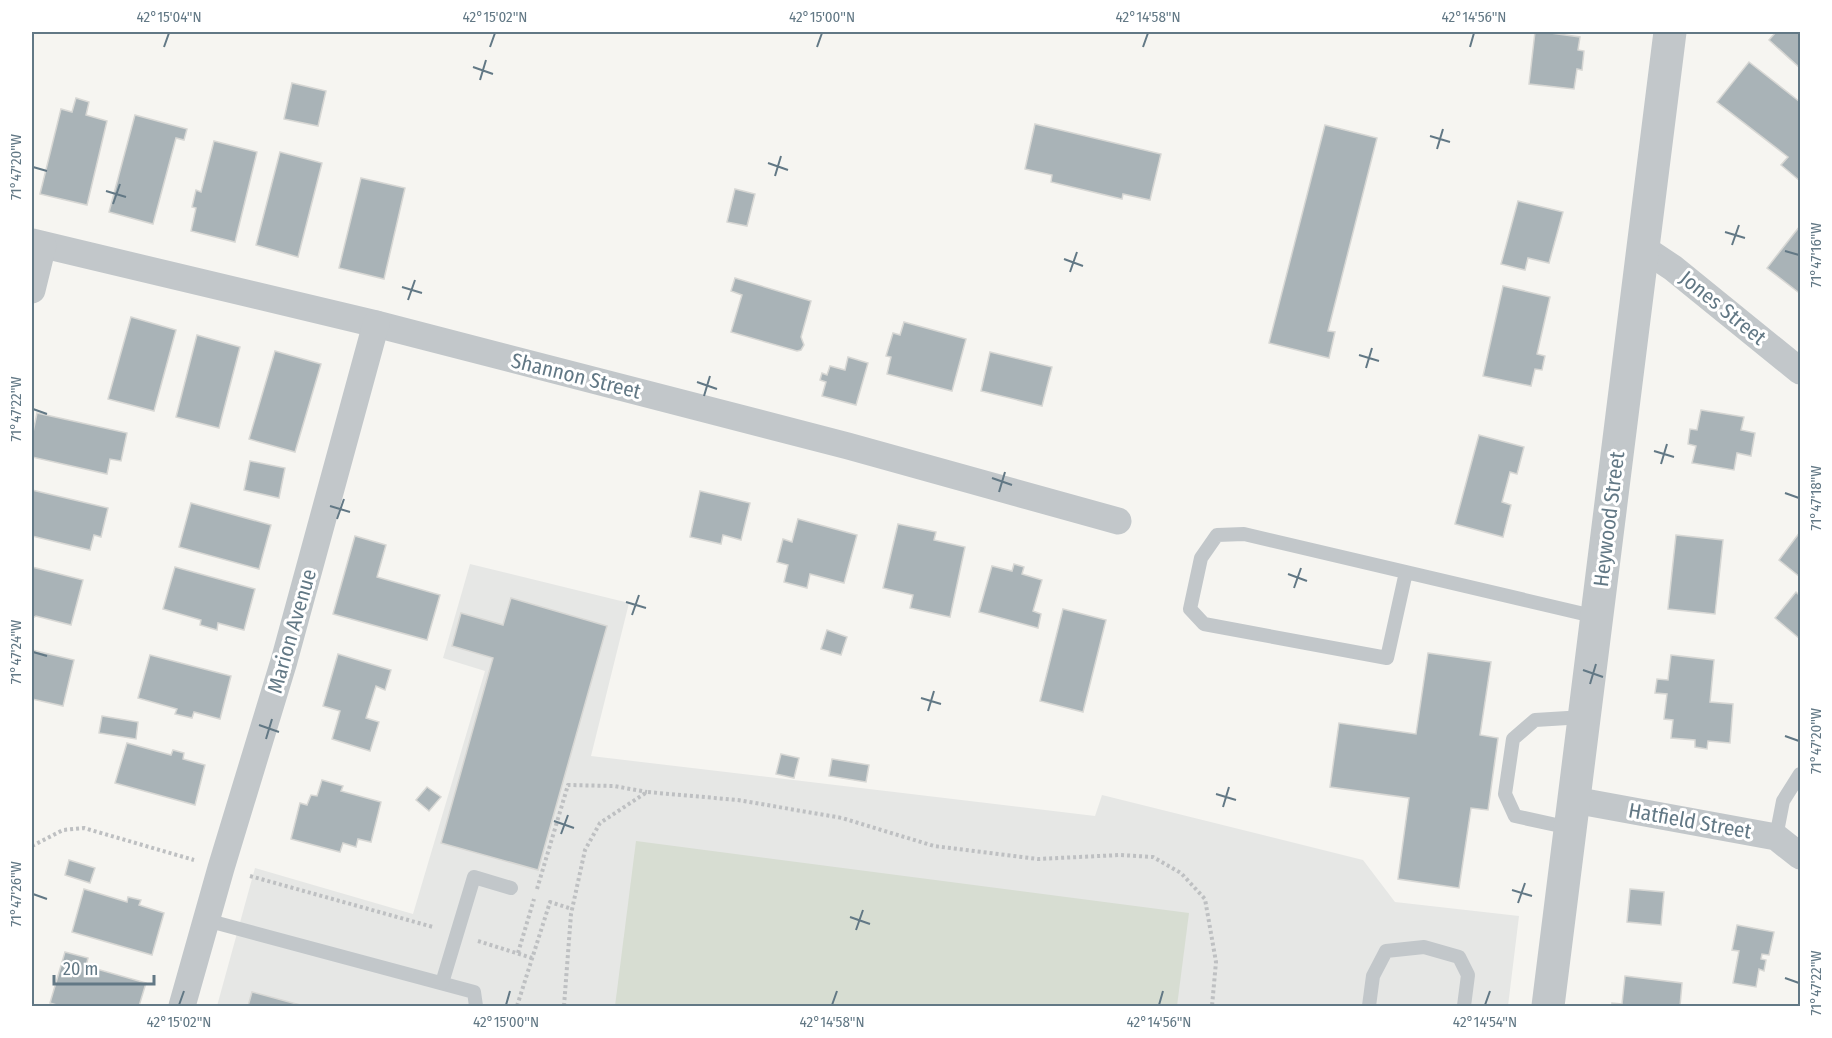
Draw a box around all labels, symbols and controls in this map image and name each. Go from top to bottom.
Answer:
text: 42°15'04"N [137,8,201,26]
text: 42°15'02"N [463,8,527,26]
text: 42°15'00"N [789,8,855,26]
text: 42°14'58"N [1115,8,1181,26]
text: 42°14'56"N [1442,8,1506,26]
text: 71°47'20"W [7,134,25,200]
text: 71°47'16"W [1807,223,1825,287]
street label: Jones Street [1674,265,1772,351]
street label: Shannon Street [509,347,644,405]
text: 71°47'22"W [7,376,25,442]
street label: Heywood Street [1588,450,1630,588]
text: 71°47'18"W [1807,465,1825,531]
street label: Marion Avenue [262,566,322,696]
text: 71°47'24"W [7,620,25,684]
text: 71°47'20"W [1807,708,1825,774]
street label: Hatfield Street [1626,797,1754,845]
text: 71°47'26"W [7,861,25,927]
scale bar [54,948,154,986]
text: 71°47'22"W [1807,950,1825,1016]
text: 20 m [63,958,98,980]
text: 42°15'02"N [147,1013,211,1031]
text: 42°15'00"N [473,1013,539,1031]
text: 42°14'58"N [799,1013,865,1031]
text: 42°14'56"N [1127,1013,1191,1031]
text: 42°14'54"N [1453,1013,1517,1031]

